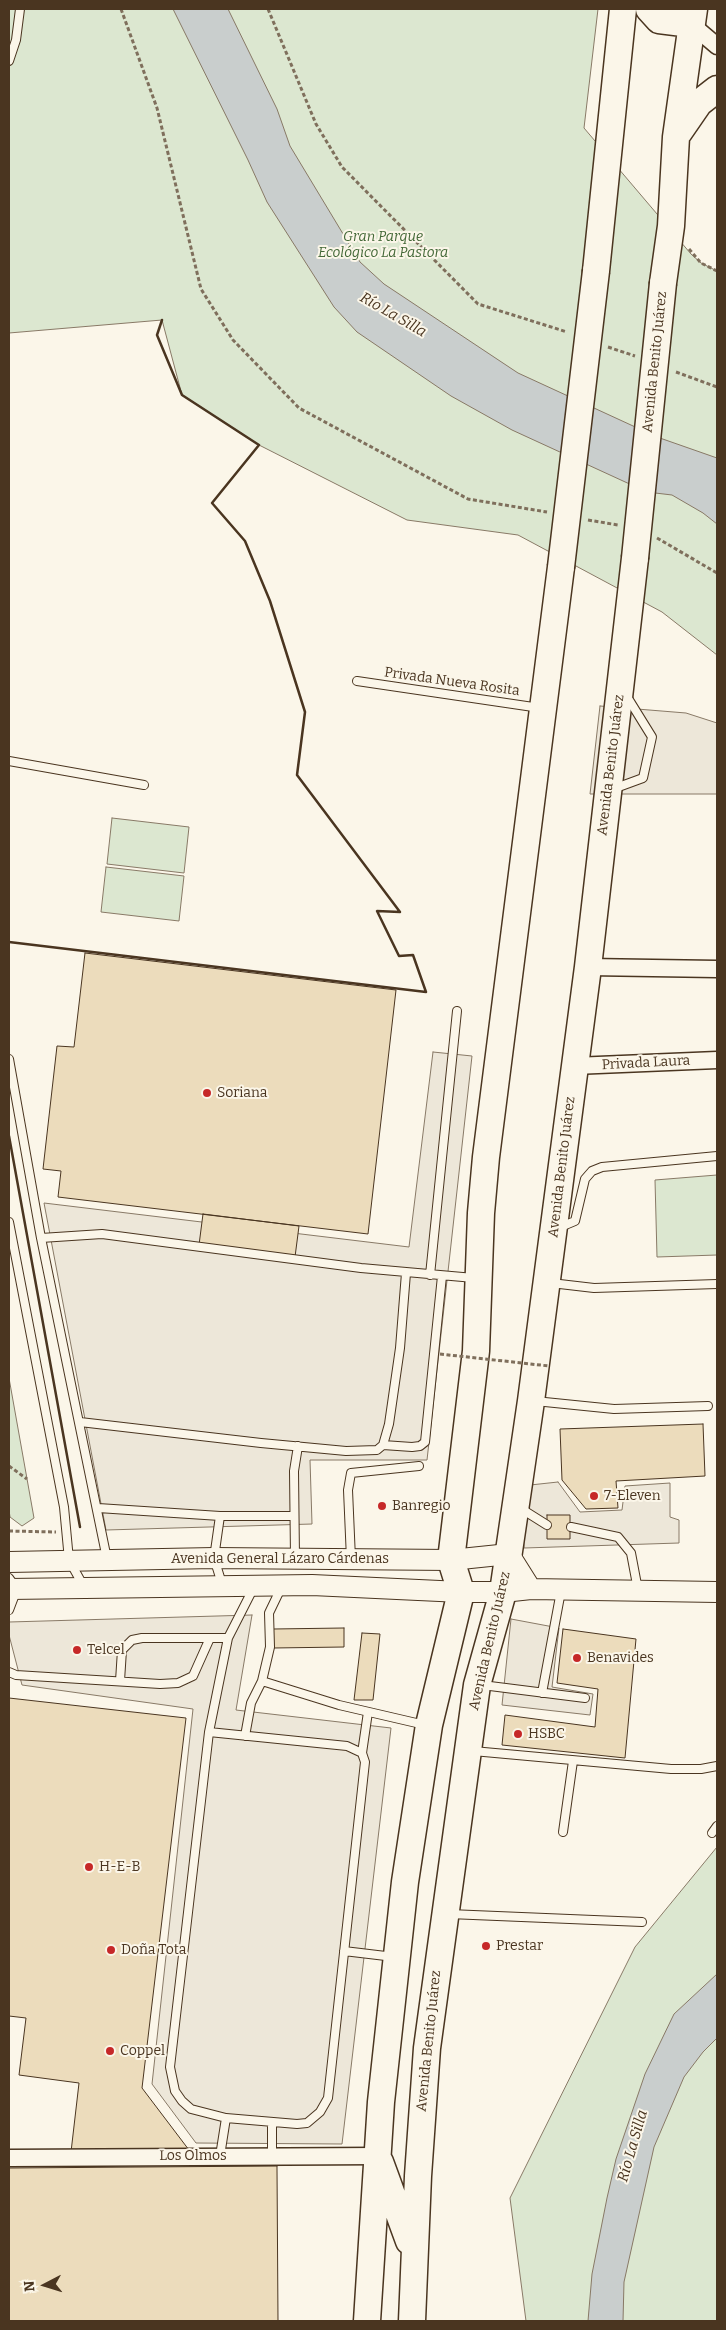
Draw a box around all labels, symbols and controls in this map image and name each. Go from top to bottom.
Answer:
park label: Gran Parque Ecológico La Pastora [318,229,448,262]
water label: Río La Silla [357,289,429,341]
street label: Avenida Benito Juárez [639,291,671,433]
street label: Privada Nueva Rosita [383,664,521,700]
street label: Avenida Benito Juárez [594,694,628,836]
street label: Privada Laura [601,1052,691,1074]
place label: Soriana [217,1085,267,1101]
marker: Soriana [201,1087,213,1099]
street label: Avenida Benito Juárez [545,1096,579,1238]
place label: 7-Eleven [604,1488,661,1504]
marker: 7-Eleven [588,1490,600,1502]
place label: Banregio [392,1498,451,1514]
marker: Banregio [376,1500,388,1512]
street label: Avenida General Lázaro Cárdenas [171,1551,389,1567]
street label: Avenida Benito Juárez [466,1570,514,1712]
place label: Telcel [87,1642,125,1658]
marker: Telcel [71,1644,83,1656]
place label: Benavides [587,1650,654,1666]
marker: Benavides [571,1652,583,1664]
place label: HSBC [528,1726,565,1742]
marker: HSBC [512,1728,524,1740]
place label: H-E-B [99,1859,141,1875]
marker: H-E-B [83,1861,95,1873]
place label: Prestar [496,1938,543,1954]
marker: Prestar [480,1940,492,1952]
place label: Doña Tota [121,1942,186,1958]
marker: Doña Tota [105,1944,117,1956]
street label: Avenida Benito Juárez [413,1970,445,2112]
place label: Coppel [120,2043,165,2059]
marker: Coppel [104,2045,116,2057]
water label: Río La Silla [614,2108,652,2184]
street label: Los Olmos [159,2148,227,2164]
north arrow [20,2260,70,2310]
text: N [21,2280,38,2292]

